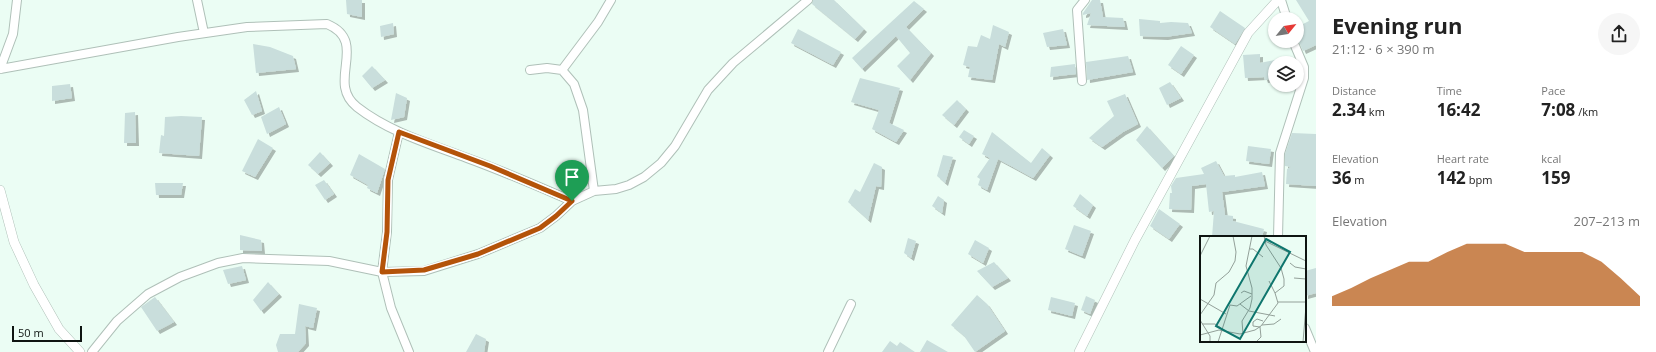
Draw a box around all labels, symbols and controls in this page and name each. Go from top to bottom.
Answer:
text: Evening run [1332,10,1463,40]
north arrow [1268,12,1304,48]
map controls [1268,12,1304,92]
button: share [1598,13,1640,55]
text: 21:12 · 6 × 390 m [1332,40,1435,58]
button: layers [1268,56,1304,92]
text: Distance [1332,83,1376,98]
text: Time [1437,83,1462,98]
text: Pace [1541,83,1566,98]
text: 2.34 [1332,98,1366,121]
text: 16:42 [1437,98,1480,121]
text: 7:08 [1541,98,1575,121]
text: km [1366,104,1385,119]
text: /km [1575,104,1598,119]
text: Elevation [1332,151,1379,166]
text: Heart rate [1437,151,1489,166]
text: kcal [1541,151,1561,166]
pin [555,160,589,201]
icon: arrive [561,166,583,188]
text: 36 [1332,166,1351,189]
text: 142 [1437,166,1466,189]
text: 159 [1541,166,1571,189]
text: m [1351,172,1365,187]
text: bpm [1466,172,1492,187]
text: Elevation [1332,212,1387,230]
text: 207–213 m [1573,212,1640,230]
inset map [1200,236,1306,342]
scale bar [12,324,82,343]
text: 50 m [18,325,44,340]

